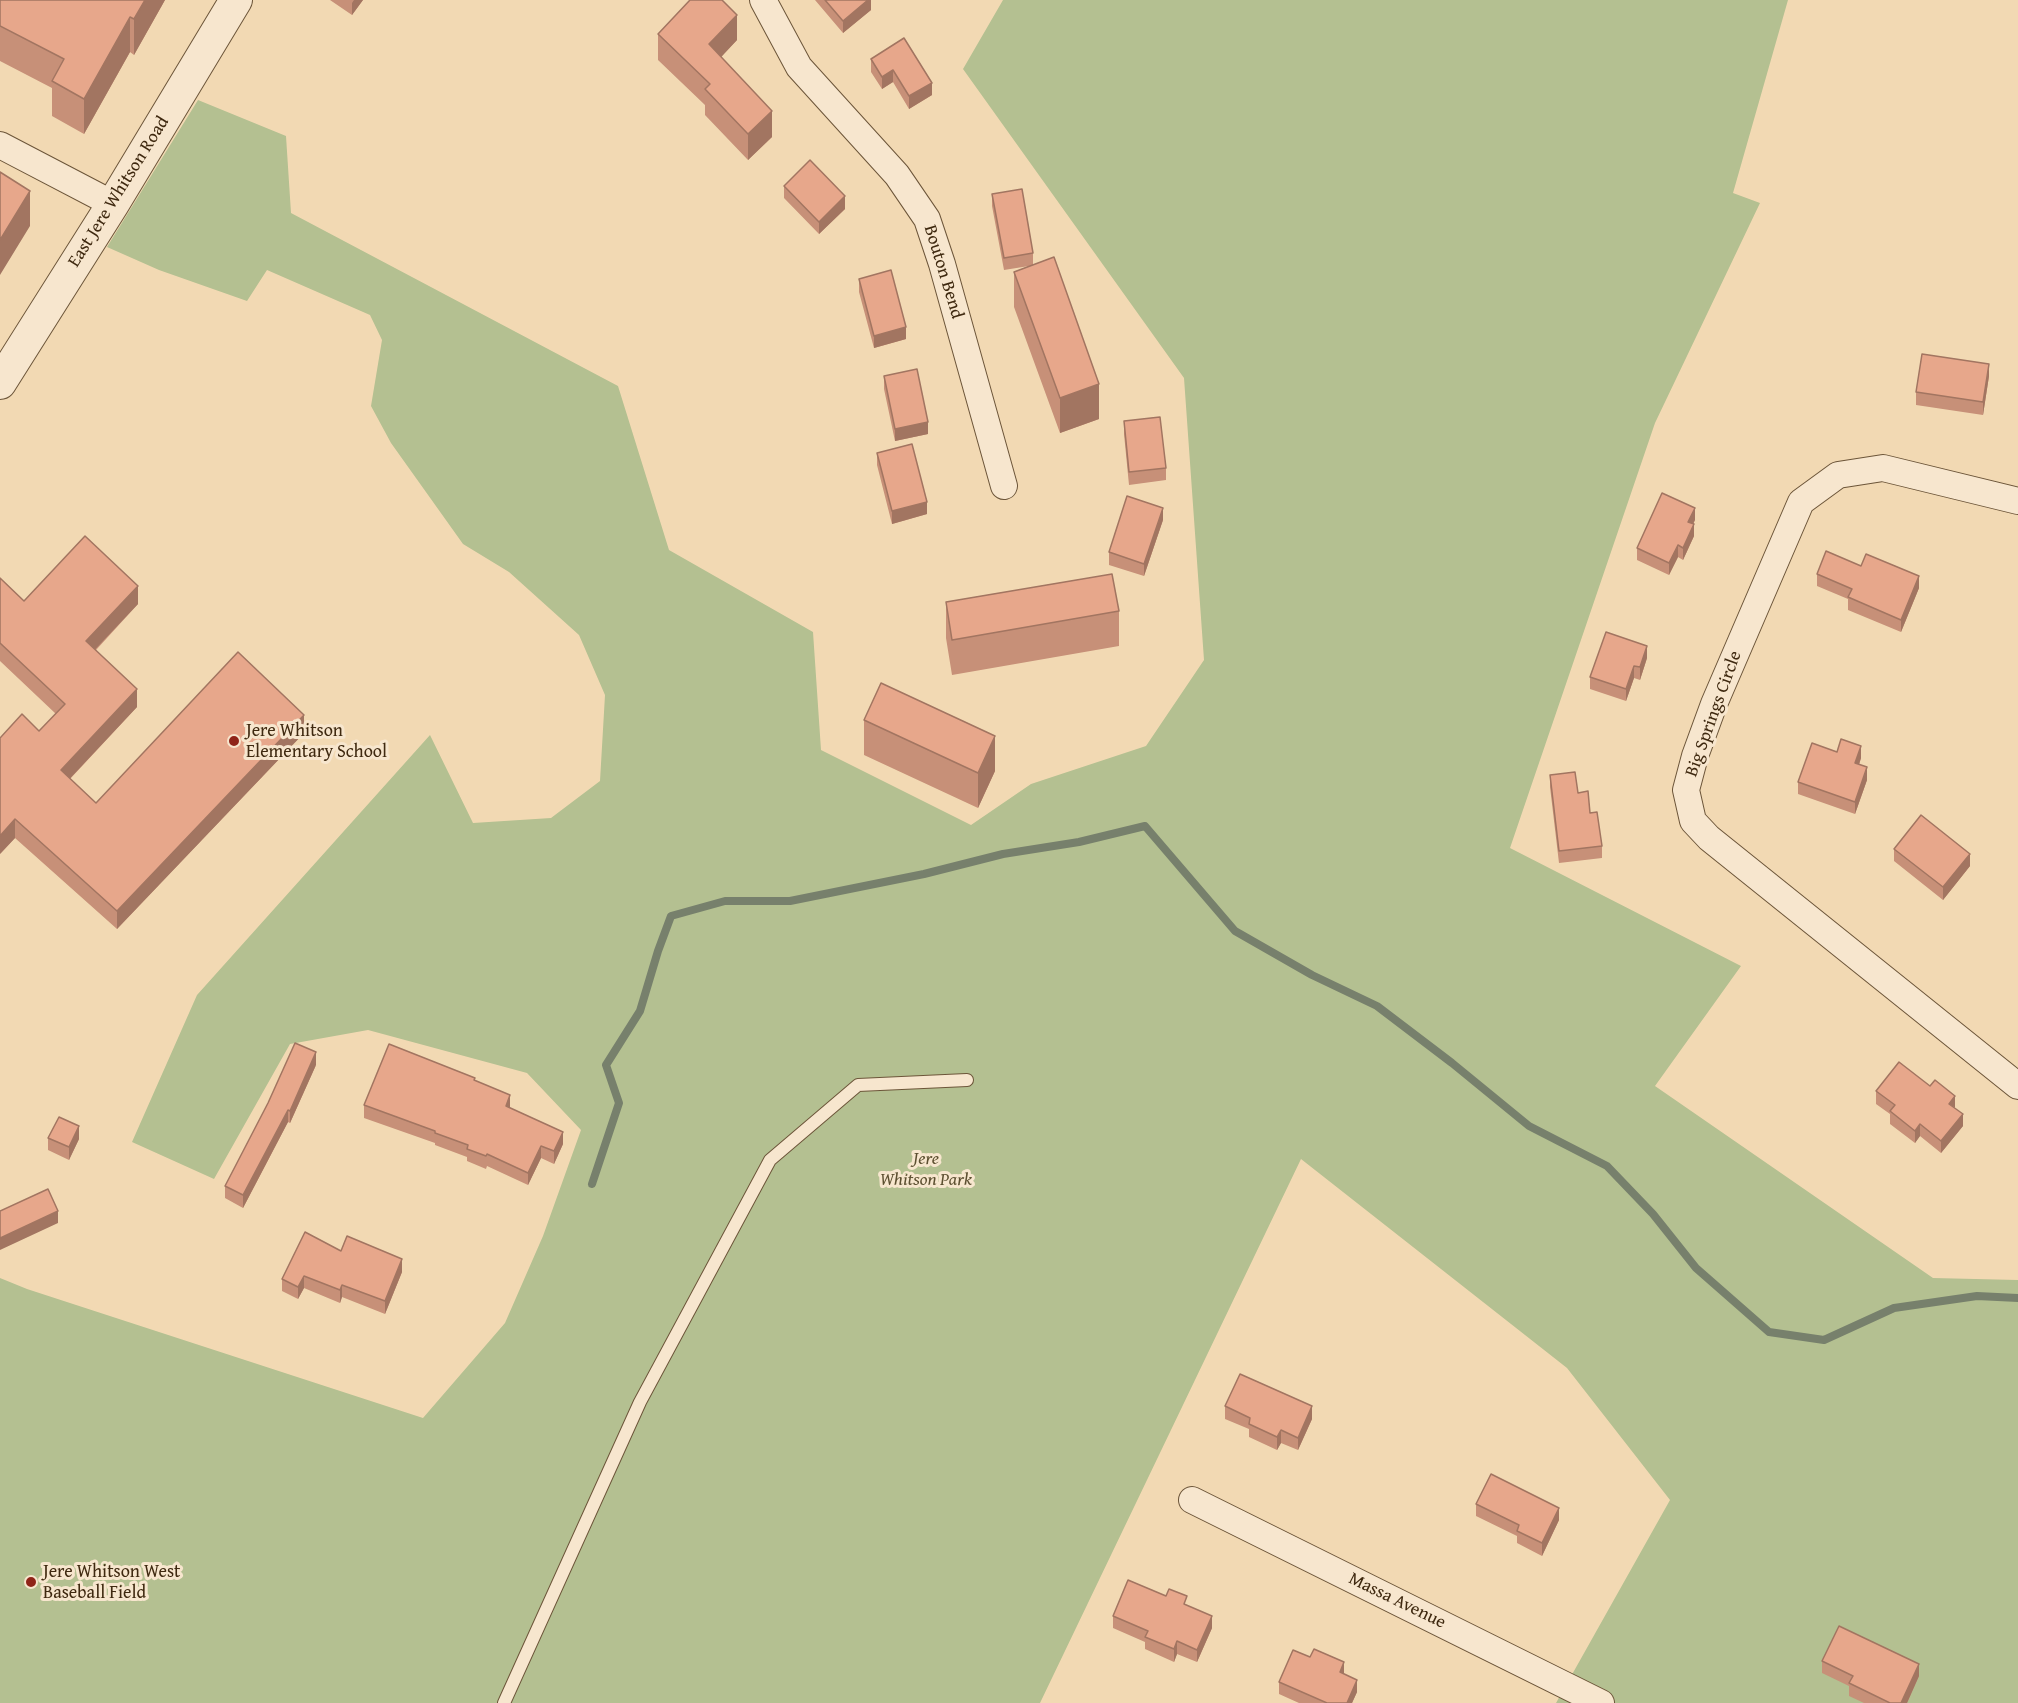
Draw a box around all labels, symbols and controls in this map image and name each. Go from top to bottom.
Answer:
street label: East Jere Whitson Road [64,113,174,271]
street label: Bouton Bend [918,222,968,322]
street label: Big Springs Circle [1681,648,1747,780]
place label: Jere Whitson Elementary School [246,720,387,762]
marker: Jere Whitson Elementary School [227,734,241,748]
park label: Jere Whitson Park [880,1148,972,1190]
place label: Jere Whitson West Baseball Field [43,1561,180,1604]
street label: Massa Avenue [1345,1568,1449,1634]
marker: Jere Whitson West Baseball Field [24,1575,38,1589]

